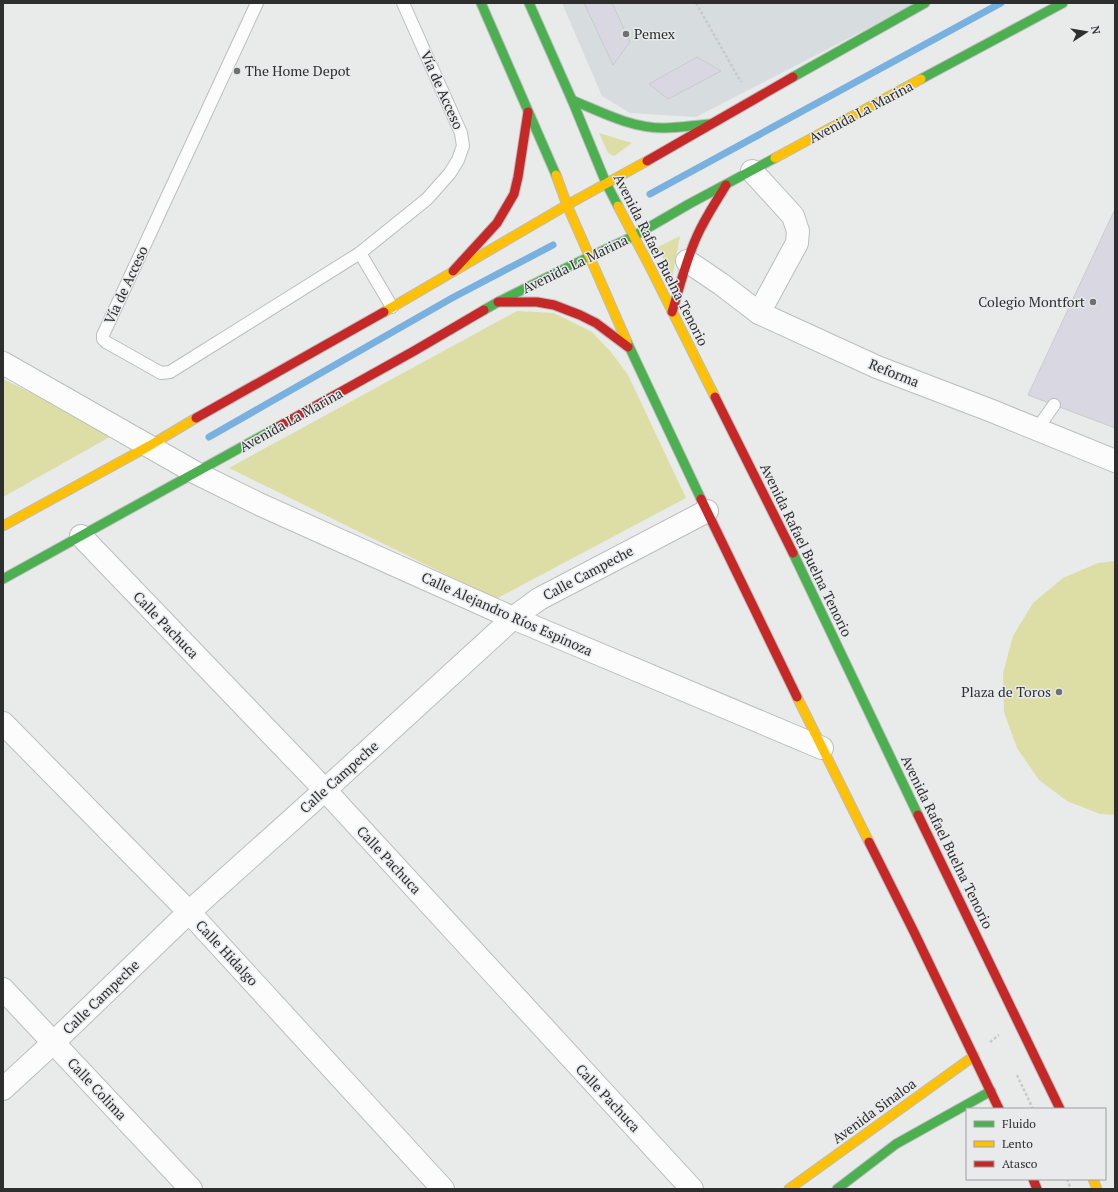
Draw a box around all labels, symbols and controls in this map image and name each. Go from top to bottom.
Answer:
north arrow [1066,12,1106,52]
place label: Pemex [634,24,676,43]
text: N [1088,24,1104,36]
marker: Pemex [621,29,631,39]
street label: Vía de Acceso [417,47,468,132]
place label: The Home Depot [245,61,351,80]
marker: The Home Depot [232,66,242,76]
street label: Avenida La Marina [805,76,916,147]
street label: Avenida Rafael Buelna Tenorio [610,171,713,349]
street label: Avenida La Marina [519,230,631,297]
street label: Vía de Acceso [99,242,152,327]
place label: Colegio Montfort [978,292,1086,311]
marker: Colegio Montfort [1088,297,1098,307]
street label: Reforma [866,354,922,391]
street label: Avenida La Marina [236,383,346,456]
street label: Avenida Rafael Buelna Tenorio [756,460,857,640]
street label: Calle Campeche [539,541,636,604]
street label: Calle Alejandro Ríos Espinoza [419,567,596,660]
street label: Calle Pachuca [129,587,203,662]
place label: Plaza de Toros [961,682,1051,701]
marker: Plaza de Toros [1054,687,1064,697]
street label: Calle Campeche [295,736,382,817]
street label: Avenida Rafael Buelna Tenorio [897,752,998,932]
street label: Calle Pachuca [353,821,426,898]
street label: Calle Hidalgo [192,916,263,990]
street label: Calle Campeche [58,955,143,1038]
street label: Calle Colima [63,1053,131,1124]
street label: Calle Pachuca [572,1059,645,1136]
street label: Avenida Sinaloa [828,1074,919,1147]
legend [966,1108,1106,1180]
text: Fluido [1002,1116,1036,1131]
text: Lento [1002,1136,1033,1151]
text: Atasco [1002,1156,1038,1171]

